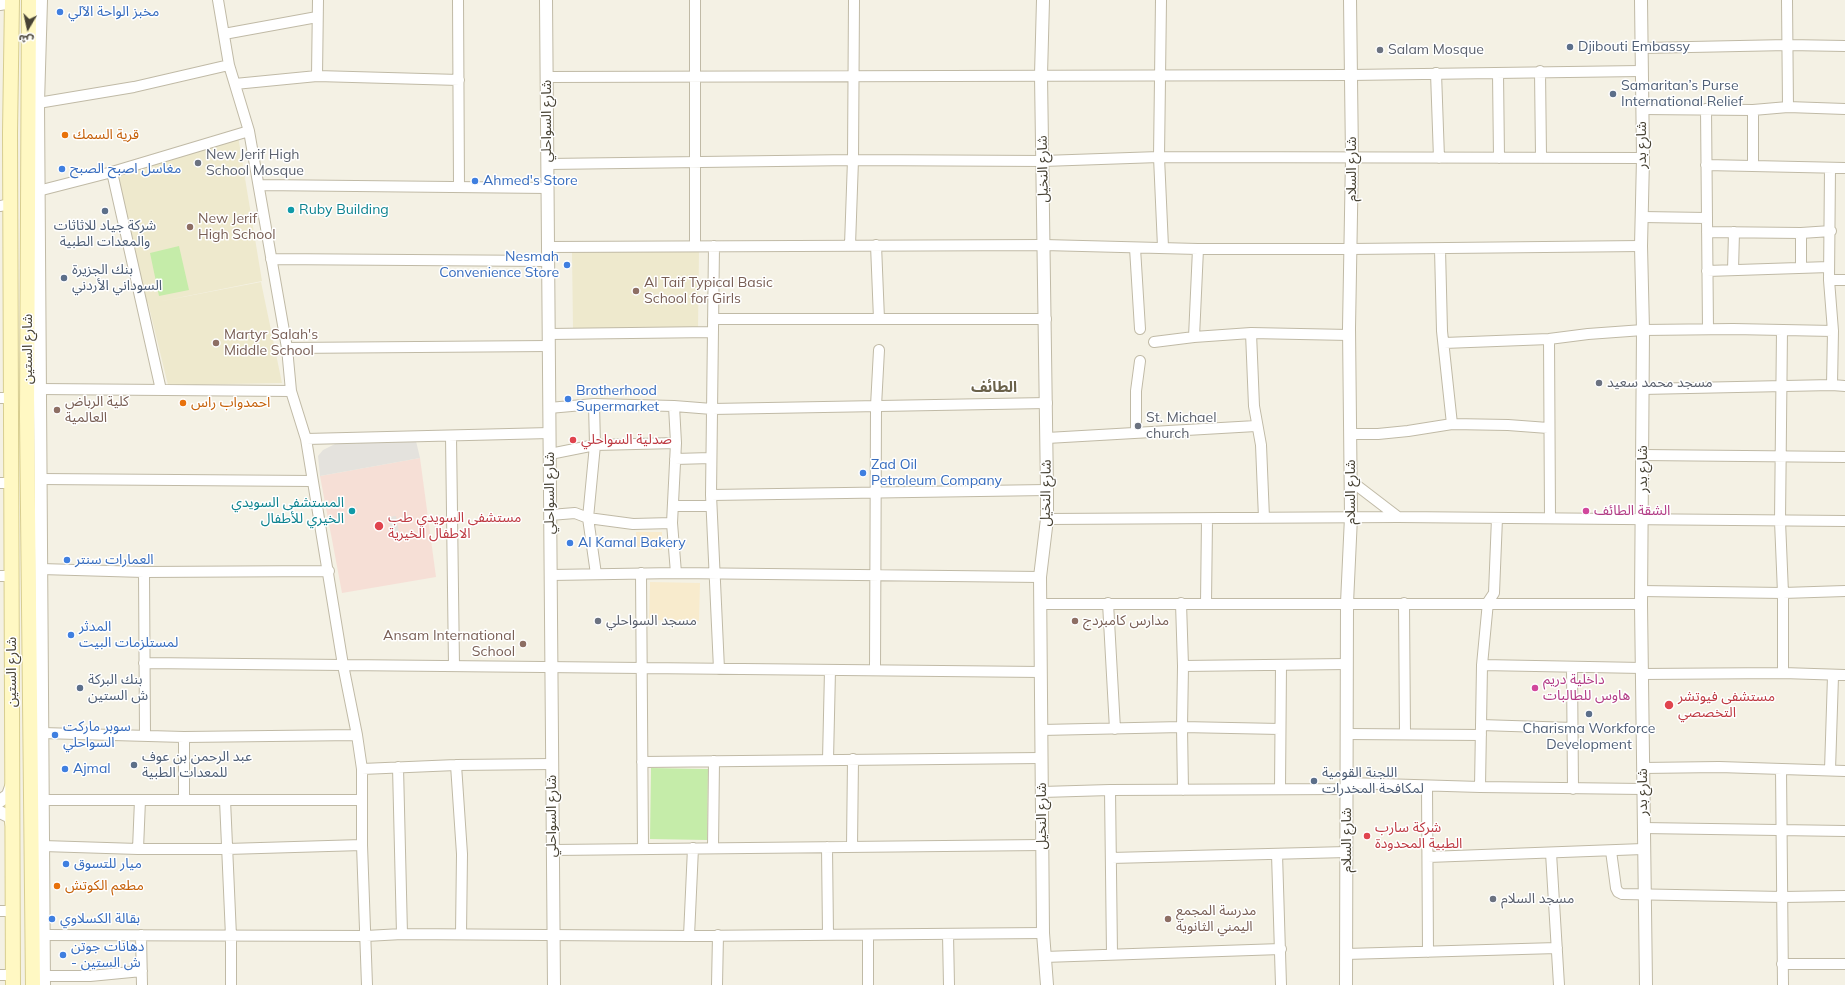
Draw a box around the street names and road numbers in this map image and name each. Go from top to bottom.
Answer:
street label: شارع السواحلي [539,80,555,162]
street label: شارع بدر [1634,121,1650,169]
street label: شارع النخيل [1034,135,1052,203]
street label: شارع السلام [1344,137,1360,201]
street label: شارع الستين [20,314,36,384]
street label: شارع بدر [1635,445,1651,493]
street label: شارع السواحلي [542,452,558,534]
street label: شارع النخيل [1037,459,1055,527]
street label: شارع السلام [1343,460,1359,524]
street label: شارع الستين [4,637,20,707]
street label: شارع بدر [1635,768,1651,816]
street label: شارع السواحلي [544,775,560,857]
street label: شارع النخيل [1034,782,1050,850]
street label: شارع السلام [1339,808,1355,872]

